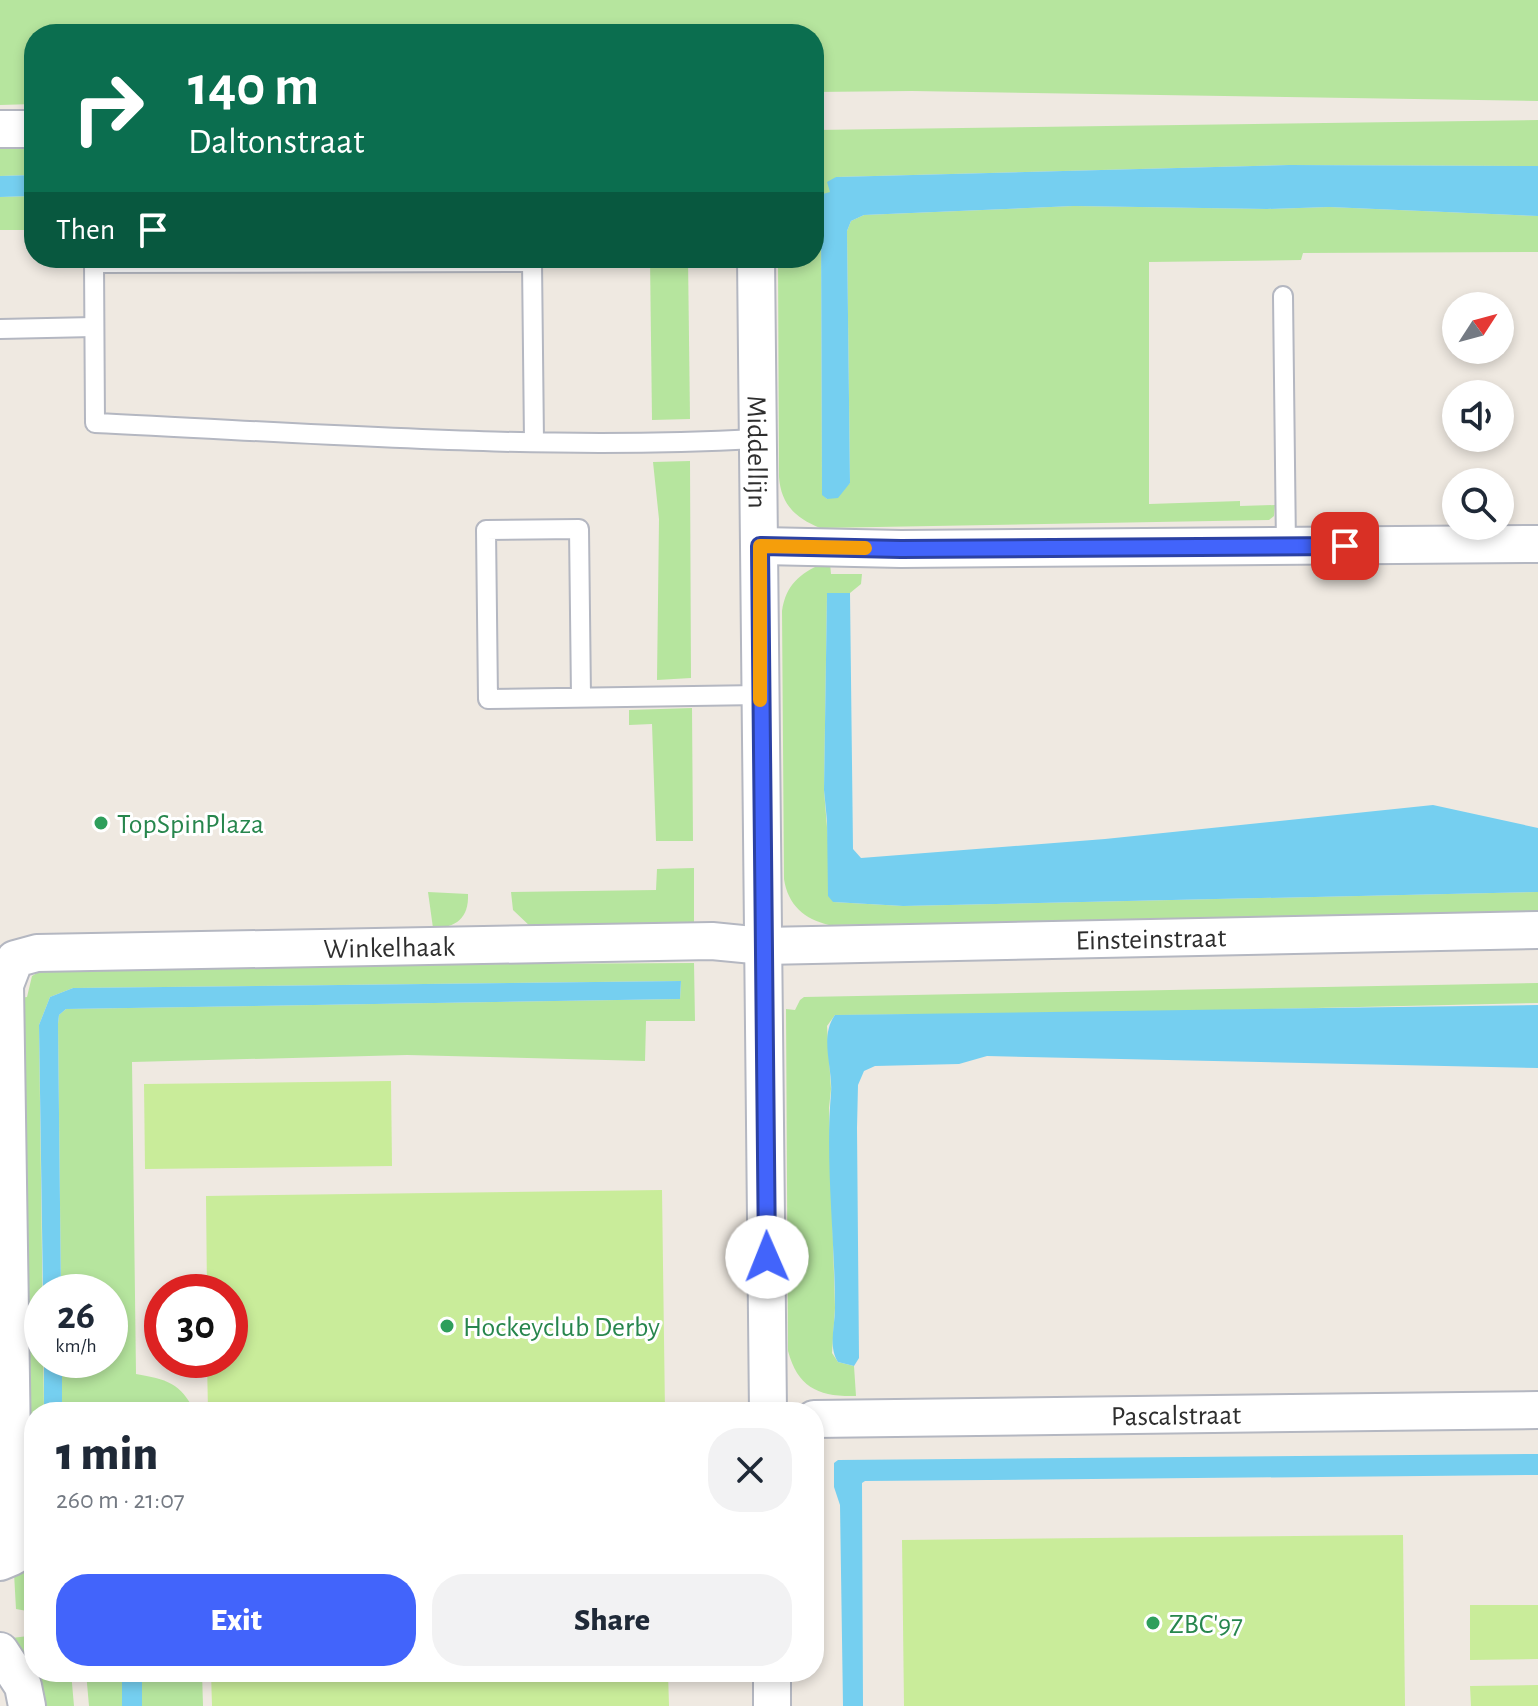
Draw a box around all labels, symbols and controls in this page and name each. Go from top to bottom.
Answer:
icon: right [56,56,160,160]
text: 140 m [188,59,319,115]
text: Daltonstraat [188,124,364,160]
icon: arrive [131,208,175,252]
text: Then [56,215,115,245]
north arrow [1442,292,1514,364]
map controls [1442,292,1514,540]
button: sound [1442,380,1514,452]
street label: Middellijn [741,395,771,509]
button: search [1442,468,1514,540]
pin [1311,512,1379,580]
icon: arrive [1323,524,1367,568]
place label: TopSpinPlaza [117,811,264,839]
marker: TopSpinPlaza [92,814,110,832]
street label: Einsteinstraat [1075,924,1227,956]
street label: Winkelhaak [323,934,456,964]
position arrow [725,1215,809,1299]
speed limit sign: 30 [144,1274,248,1378]
text: 26 [57,1296,95,1336]
place label: Hockeyclub Derby [463,1314,660,1342]
marker: Hockeyclub Derby [438,1317,456,1335]
text: km/h [55,1336,97,1356]
street label: Pascalstraat [1111,1402,1241,1431]
button: close [708,1428,792,1512]
text: 1 min [56,1431,158,1479]
text: 260 m · 21:07 [56,1487,185,1513]
button: Exit [56,1574,416,1666]
button: Share [432,1574,792,1666]
place label: ZBC'97 [1169,1611,1243,1639]
marker: ZBC'97 [1144,1614,1162,1632]

